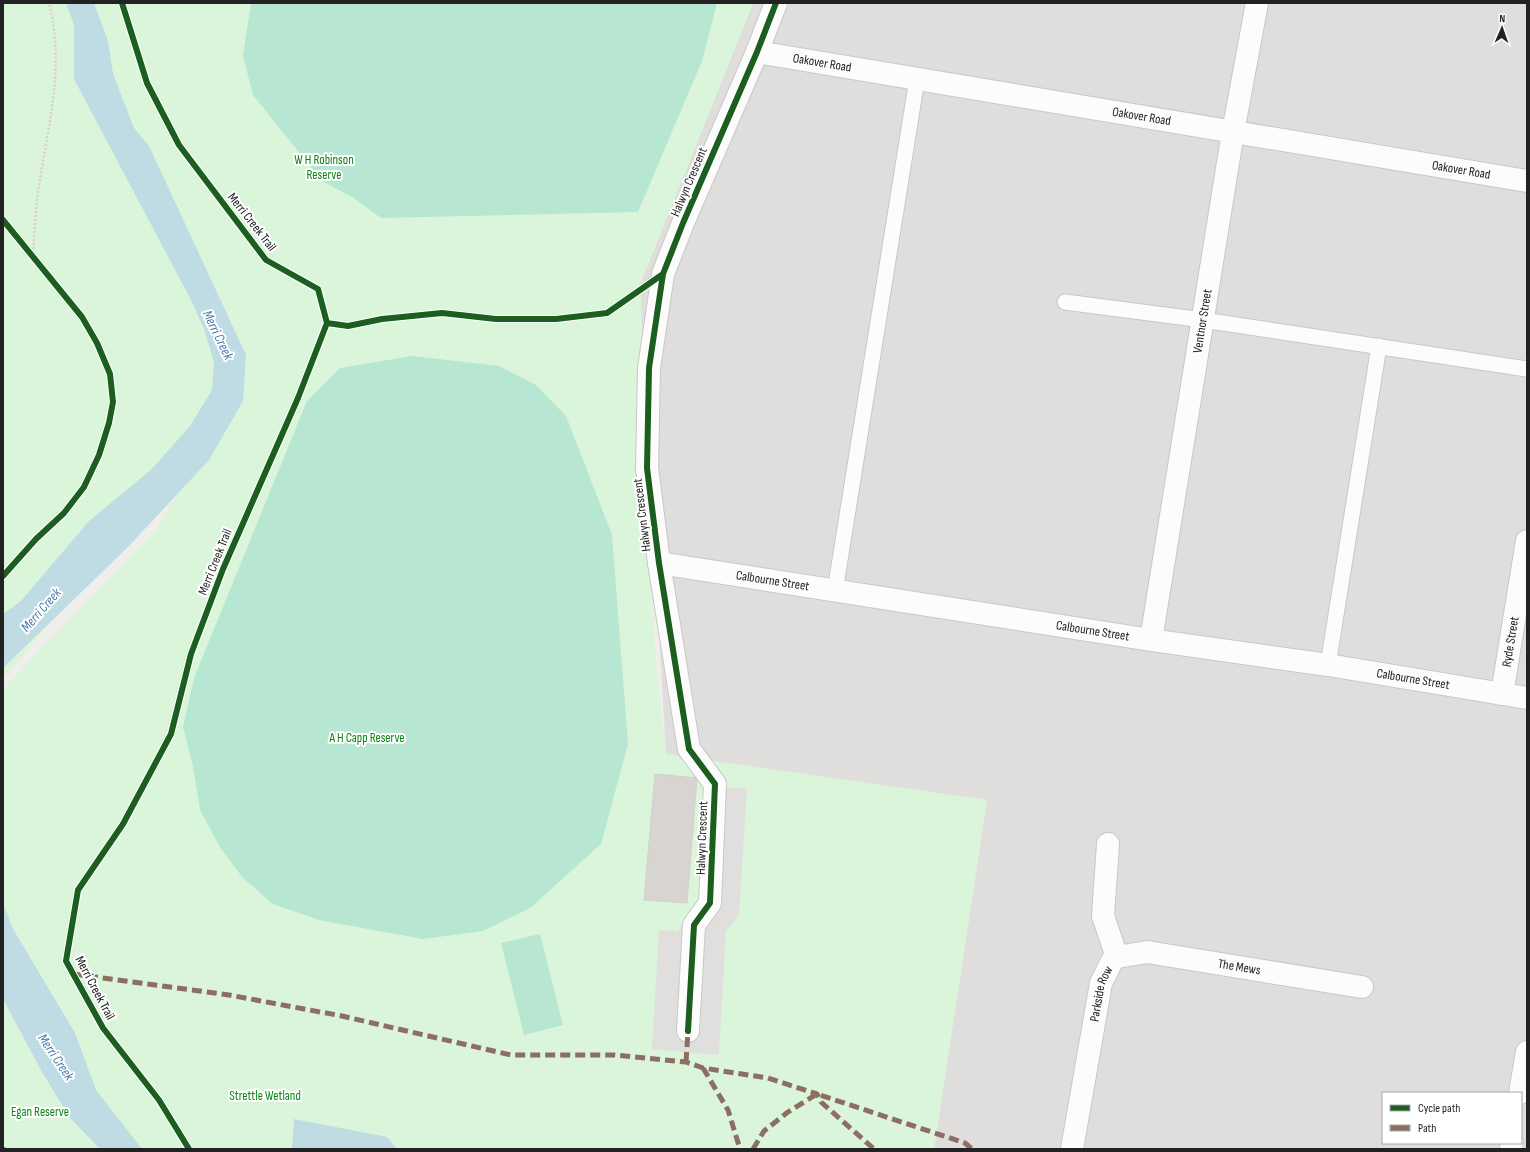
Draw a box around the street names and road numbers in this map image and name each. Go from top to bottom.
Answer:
street label: Oakover Road [792,50,853,76]
street label: Oakover Road [1111,104,1172,129]
street label: Halwyn Crescent [667,145,711,219]
street label: Oakover Road [1431,157,1492,183]
street label: Merri Creek Trail [224,190,280,254]
street label: Ventnor Street [1189,288,1216,354]
street label: Halwyn Crescent [630,477,654,553]
street label: Merri Creek Trail [195,527,235,597]
street label: Calbourne Street [735,567,810,594]
street label: Ryde Street [1499,615,1523,668]
street label: Calbourne Street [1055,617,1130,644]
street label: Calbourne Street [1375,665,1451,693]
street label: Halwyn Crescent [693,801,711,875]
street label: Merri Creek Trail [72,953,118,1023]
street label: The Mews [1217,956,1262,978]
street label: Parkside Row [1086,963,1117,1023]

